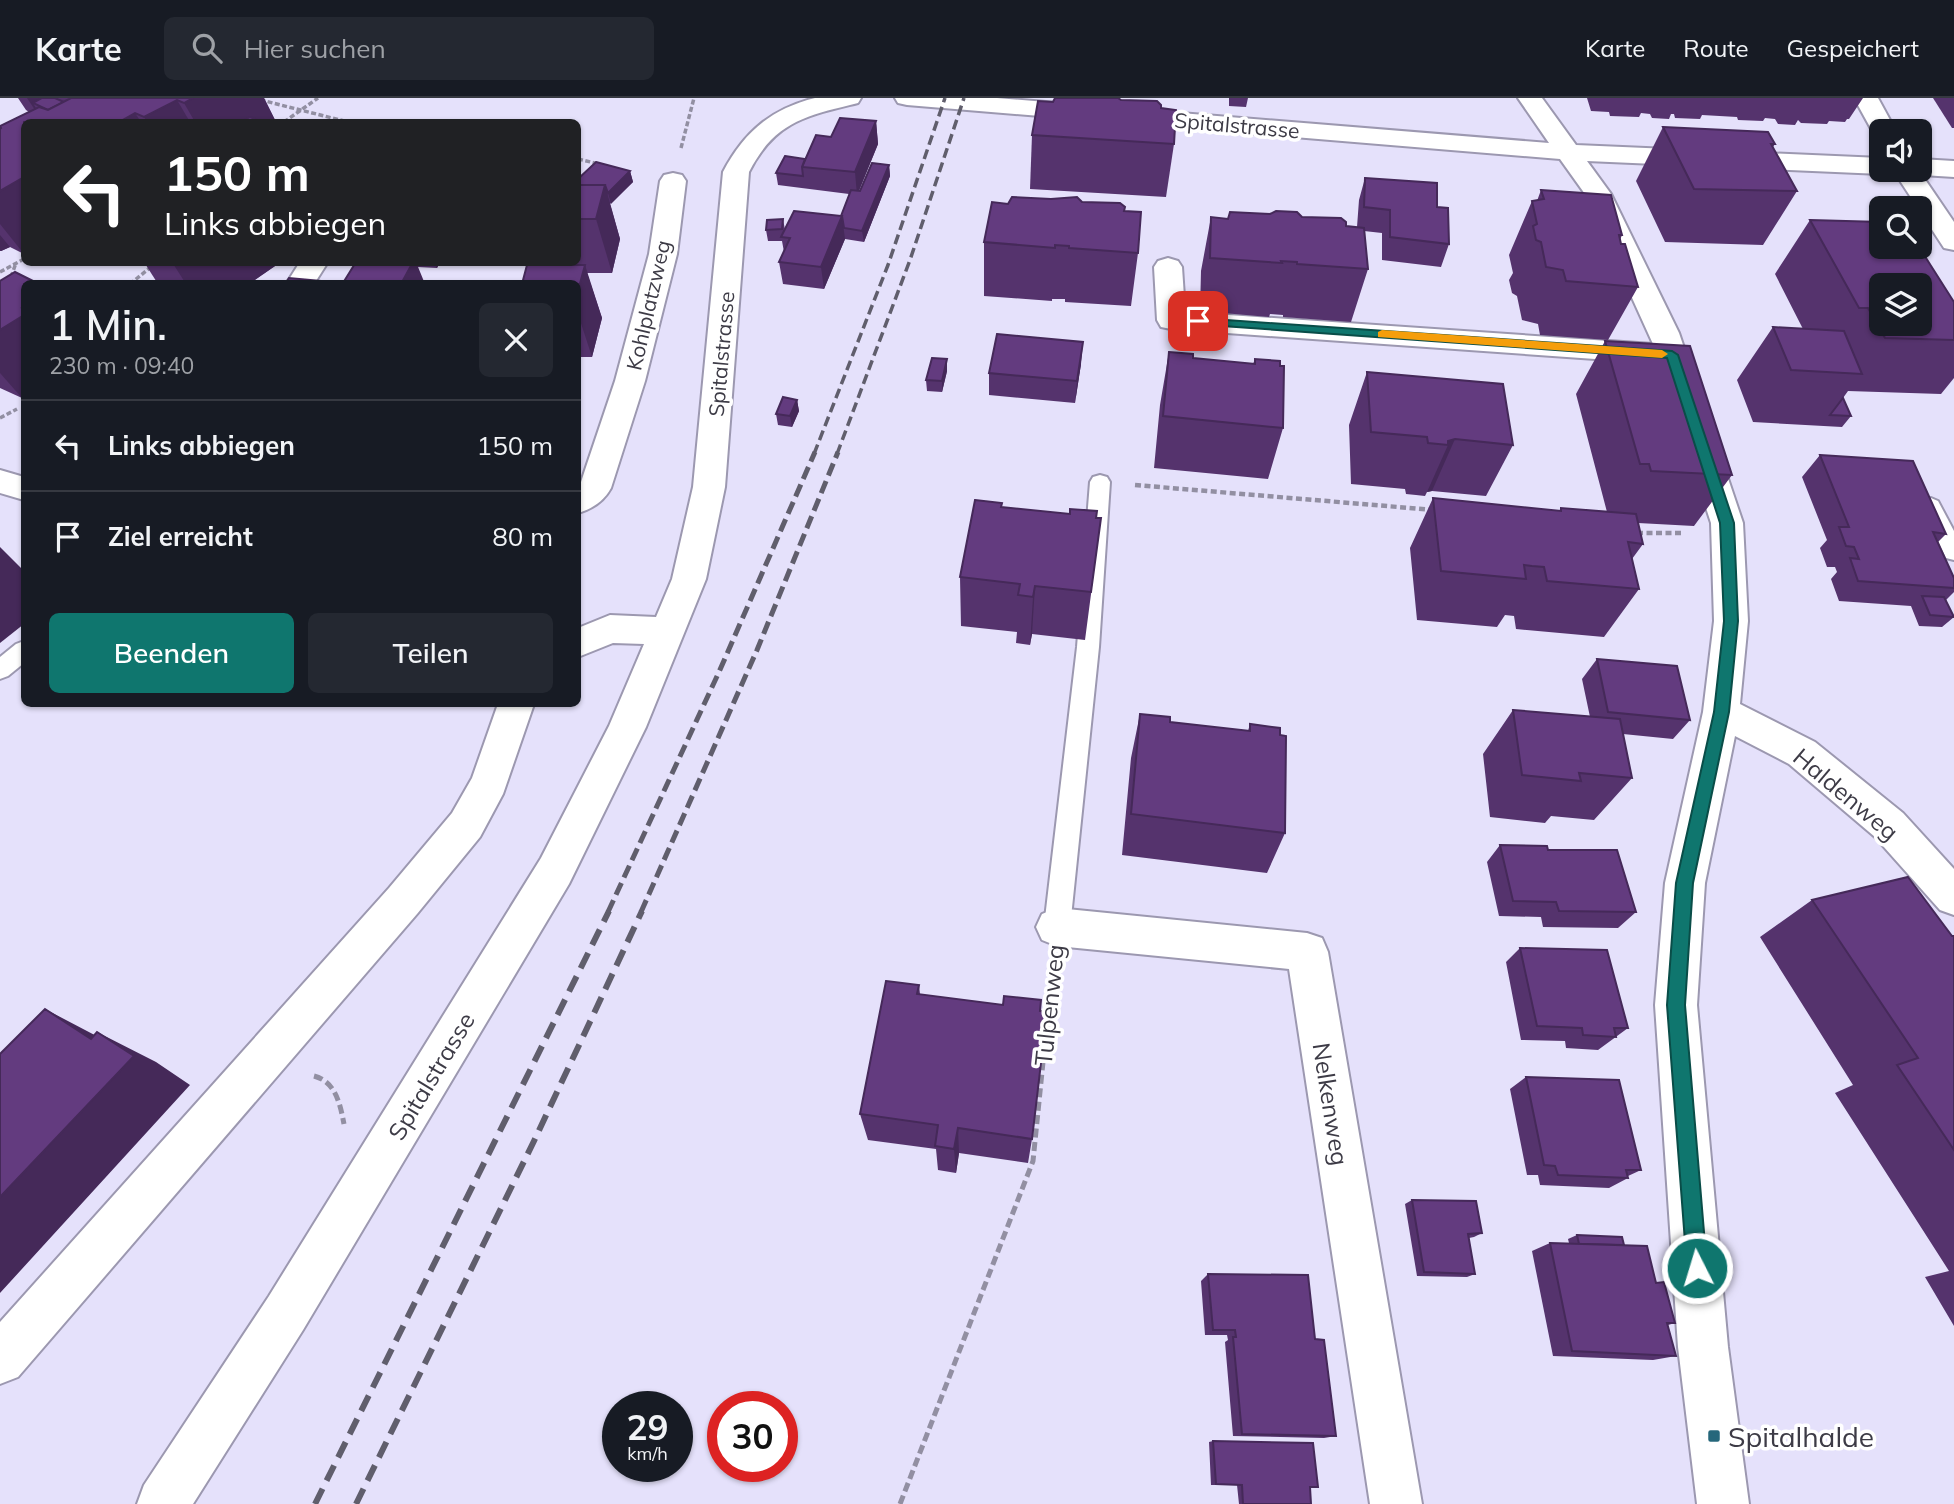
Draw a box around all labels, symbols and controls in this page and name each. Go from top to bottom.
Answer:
search box [164,17,654,80]
text: Karte [35,28,122,69]
icon: search [188,29,226,67]
text: Hier suchen [244,32,386,65]
text: Karte [1585,33,1645,63]
text: Route [1683,33,1749,63]
text: Gespeichert [1787,33,1919,63]
street label: Spitalstrasse [1173,107,1301,143]
map controls [1869,119,1932,336]
button: sound [1869,119,1932,182]
text: 150 m [164,142,310,203]
icon: left [49,147,140,238]
button: search [1869,196,1932,259]
text: Links abbiegen [164,203,386,243]
street label: Kohlplatzweg [620,237,676,373]
button: layers [1869,273,1932,336]
street label: Spitalstrasse [703,290,739,418]
pin [1168,291,1228,351]
text: 1 Min. [49,298,167,351]
icon: arrive [1179,302,1217,340]
button: close [479,303,553,377]
text: 230 m · 09:40 [49,351,194,380]
icon: left [49,427,87,465]
text: Links abbiegen [108,429,295,462]
text: 150 m [477,429,553,462]
icon: arrive [49,518,87,556]
text: Ziel erreicht [108,520,253,553]
text: 80 m [492,520,553,553]
button: Beenden [49,613,294,693]
button: Teilen [308,613,553,693]
street label: Haldenweg [1787,741,1905,847]
street label: Tulpenweg [1028,943,1070,1067]
street label: Spitalstrasse [381,1007,481,1145]
street label: Nelkenweg [1306,1040,1356,1168]
position arrow [1660,1231,1734,1305]
speed limit sign: 30 [707,1391,798,1482]
text: 29 [626,1405,669,1449]
place label: Spitalhalde [1728,1419,1874,1454]
marker: Spitalhalde [1706,1428,1722,1444]
text: km/h [627,1442,668,1465]

